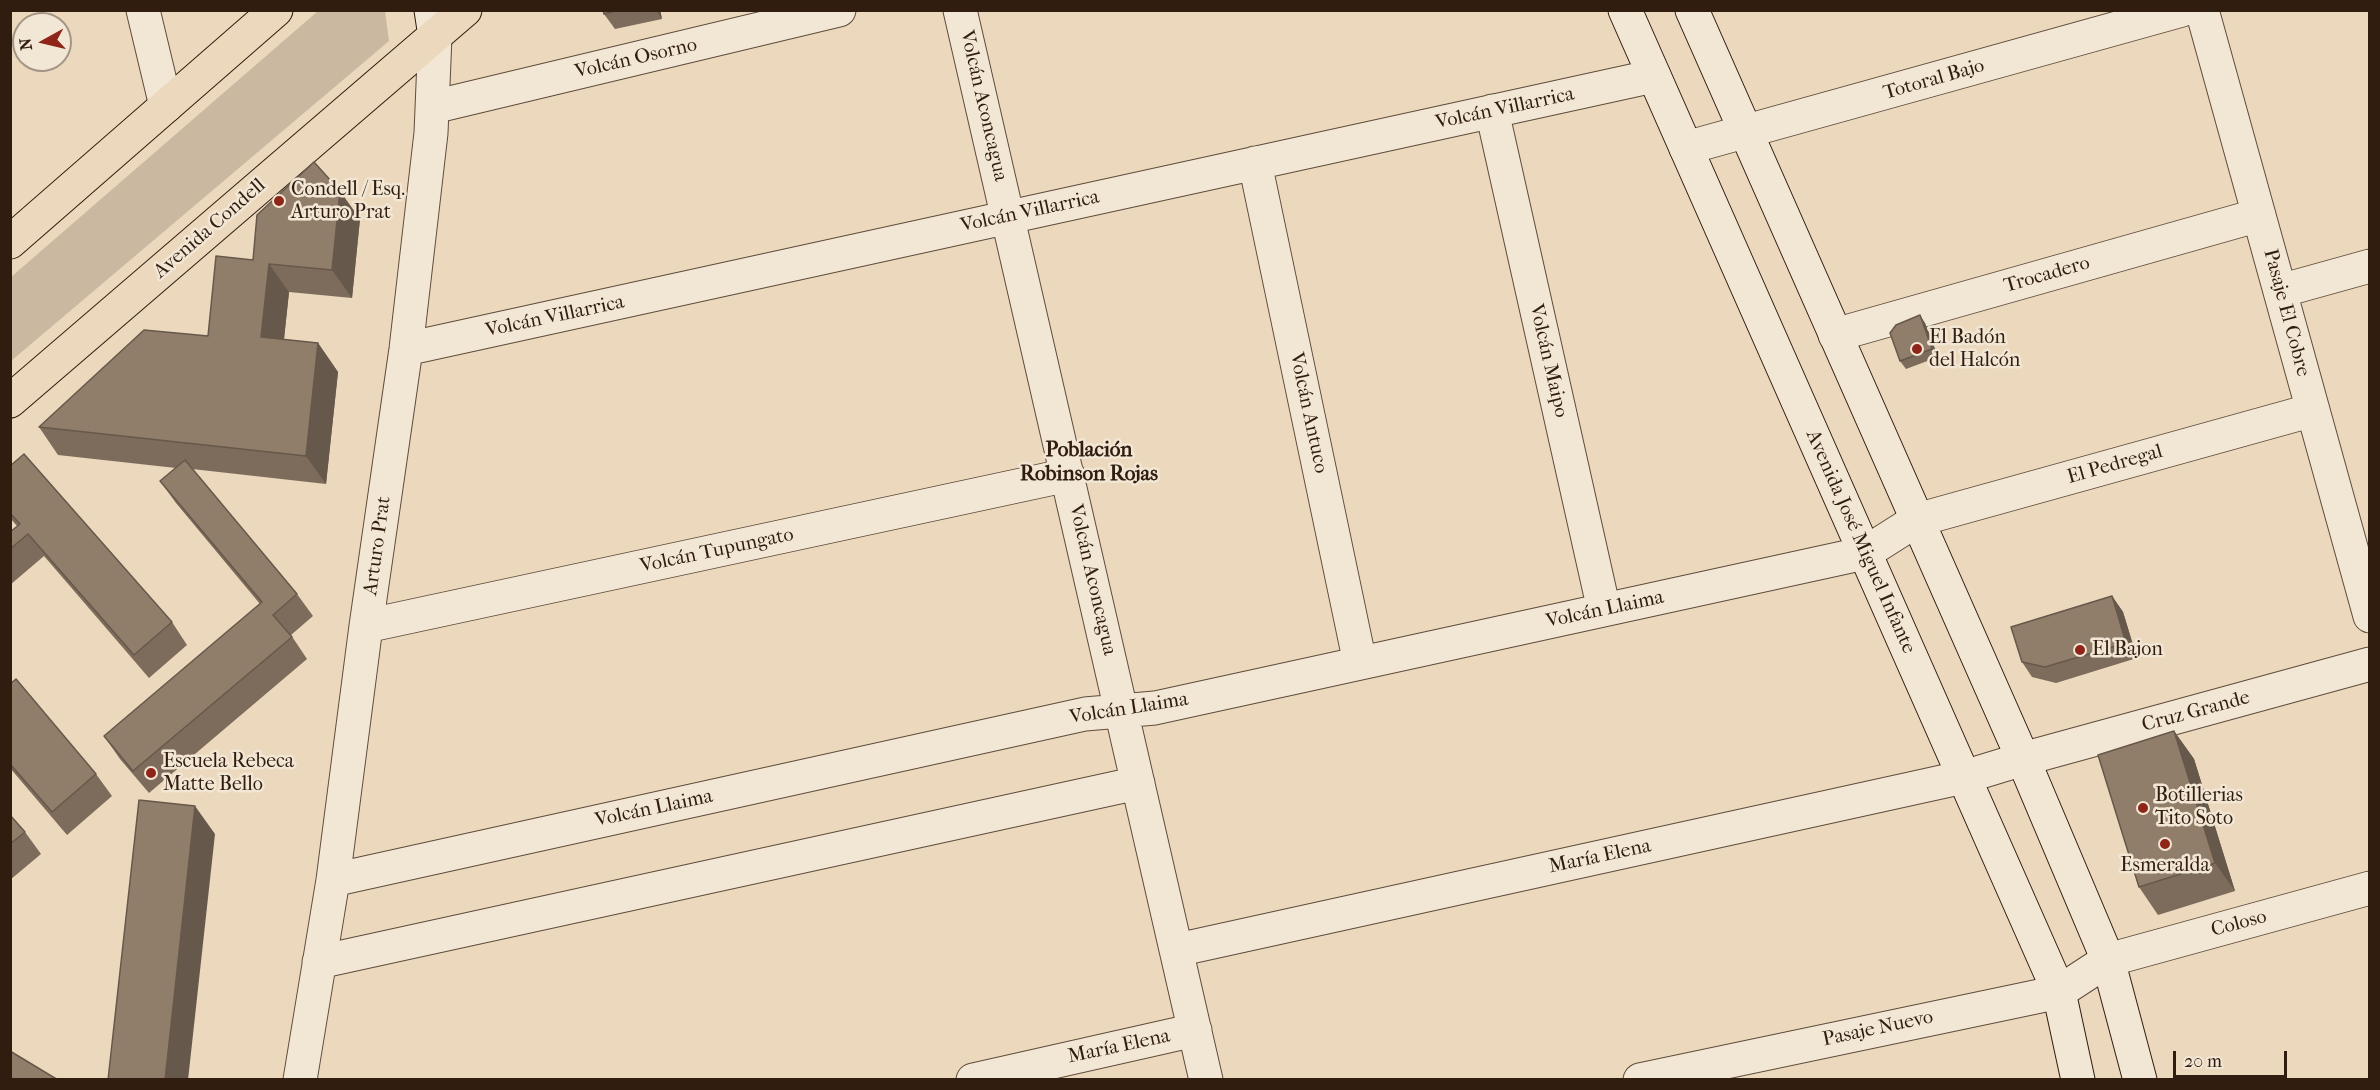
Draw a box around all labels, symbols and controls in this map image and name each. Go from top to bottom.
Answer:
north arrow [12,12,72,72]
street label: Volcán Aconcagua [954,28,1012,184]
street label: Volcán Osorno [573,33,699,85]
text: N [15,37,36,52]
street label: Totoral Bajo [1881,54,1987,106]
street label: Volcán Villarrica [1433,83,1577,135]
street label: Avenida Condell [149,174,271,284]
place label: Condell / Esq. Arturo Prat [291,178,405,225]
street label: Volcán Villarrica [958,186,1102,238]
marker: Condell / Esq. Arturo Prat [272,194,286,208]
street label: Pasaje El Cobre [2257,247,2315,379]
street label: Trocadero [2001,251,2093,299]
street label: Volcán Villarrica [483,291,627,343]
street label: Volcán Maipo [1523,302,1573,420]
place label: El Badón del Halcón [1929,326,2020,373]
marker: El Badón del Halcón [1910,342,1924,356]
street label: Volcán Antuco [1283,350,1333,476]
street label: Avenida José Miguel Infante [1800,426,1920,658]
district label: Población Robinson Rojas [1020,438,1158,488]
street label: El Pedregal [2065,440,2165,490]
street label: Arturo Prat [359,495,397,597]
street label: Volcán Aconcagua [1063,502,1121,658]
street label: Volcán Tupungato [638,523,796,579]
street label: Volcán Llaima [1544,586,1666,634]
place label: El Bajon [2092,638,2163,662]
marker: El Bajon [2073,643,2087,657]
street label: Cruz Grande [2139,686,2253,738]
street label: Volcán Llaima [1068,688,1190,730]
place label: Escuela Rebeca Matte Bello [163,750,294,797]
marker: Escuela Rebeca Matte Bello [144,766,158,780]
place label: Botillerias Tito Soto [2155,784,2243,831]
street label: Volcán Llaima [593,785,715,833]
marker: Botillerias Tito Soto [2136,801,2150,815]
street label: María Elena [1547,834,1653,880]
marker: Esmeralda [2158,837,2172,851]
place label: Esmeralda [2120,854,2210,878]
street label: Coloso [2209,905,2269,943]
street label: Pasaje Nuevo [1821,1006,1935,1052]
street label: María Elena [1066,1024,1172,1070]
scale bar [2176,1039,2290,1077]
text: 20 m [2184,1051,2222,1072]

